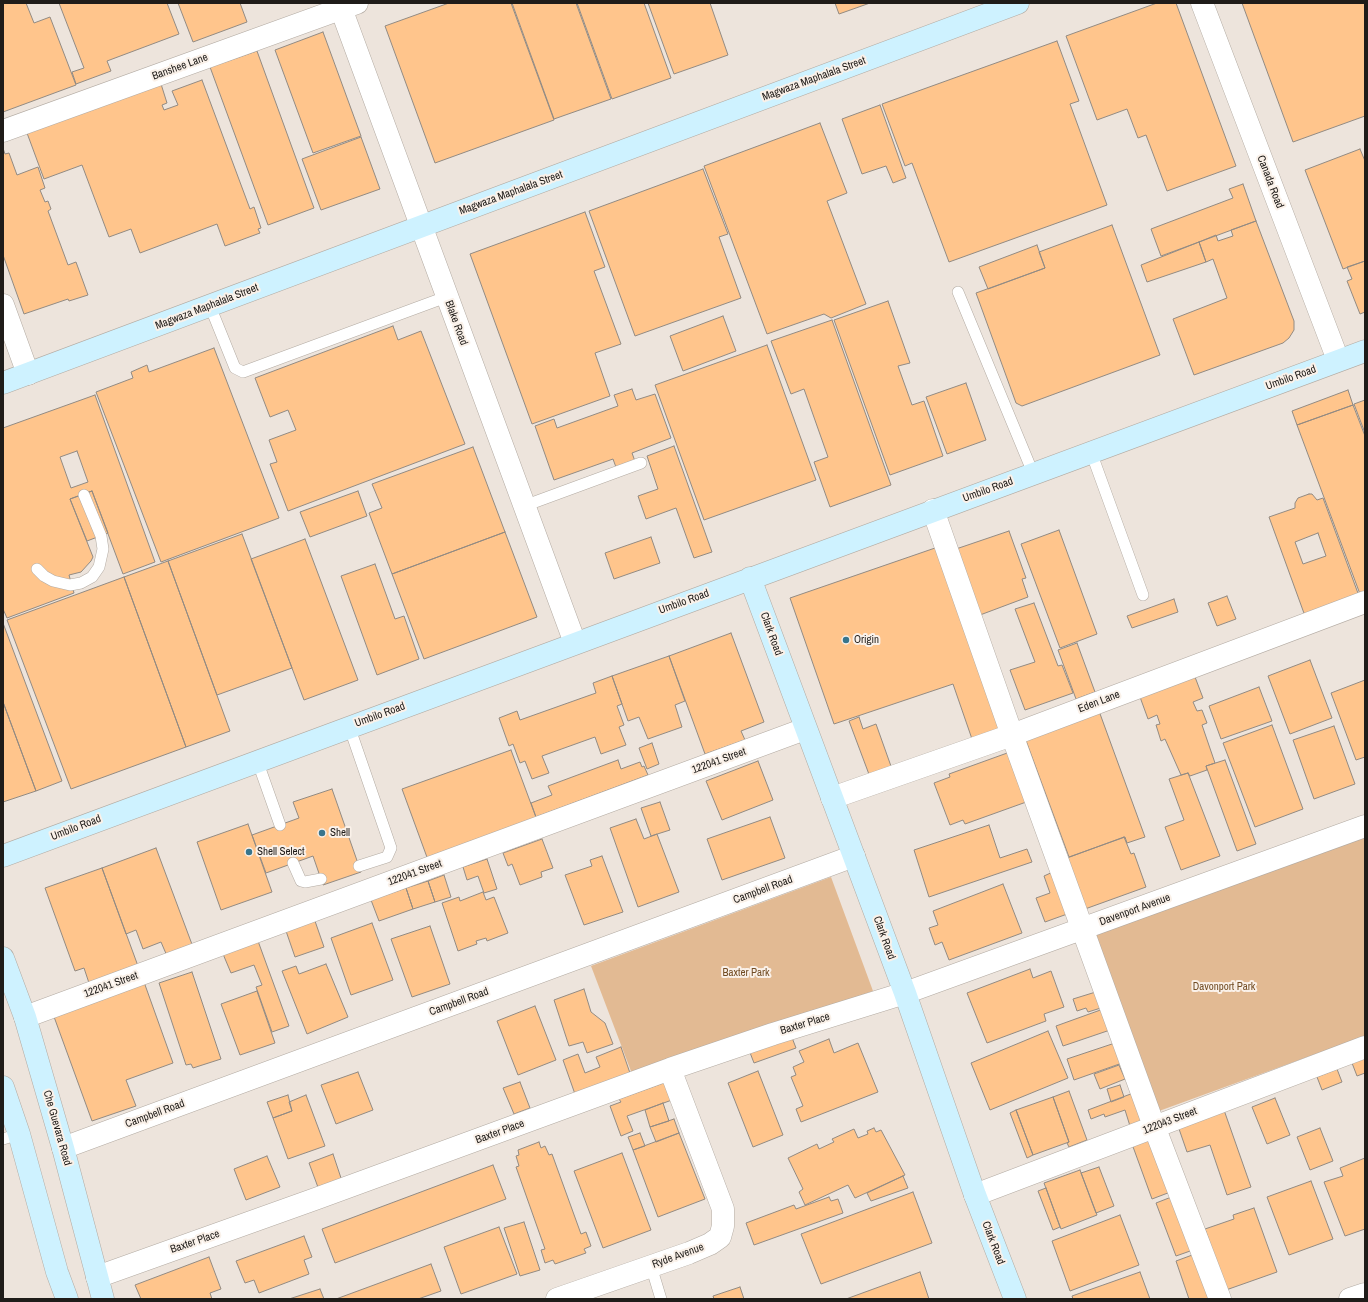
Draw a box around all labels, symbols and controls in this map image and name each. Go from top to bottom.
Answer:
street label: Banshee Lane [150,51,210,83]
street label: Magwaza Maphalala Street [760,54,868,104]
street label: Canada Road [1254,154,1286,210]
street label: Magwaza Maphalala Street [457,168,565,218]
street label: Magwaza Maphalala Street [154,281,260,333]
street label: Blake Road [442,299,470,347]
street label: Umbilo Road [1264,363,1318,393]
street label: Umbilo Road [961,475,1015,505]
street label: Umbilo Road [657,587,711,617]
street label: Clark Road [757,611,785,657]
place label: Origin [854,633,879,647]
marker: Origin [841,635,851,645]
street label: Eden Lane [1076,688,1122,716]
street label: Umbilo Road [353,700,407,730]
street label: 122041 Street [690,745,748,777]
street label: Umbilo Road [49,812,103,844]
place label: Shell [330,826,350,840]
marker: Shell [317,828,327,838]
place label: Shell Select [257,845,305,859]
marker: Shell Select [244,847,254,857]
street label: 122041 Street [386,857,444,889]
street label: Campbell Road [732,873,794,907]
street label: Davenport Avenue [1098,891,1172,929]
street label: Clark Road [870,915,898,961]
park label: Baxter Park [722,966,770,980]
street label: 122041 Street [82,969,140,1001]
park label: Davonport Park [1193,980,1255,994]
street label: Campbell Road [428,985,490,1019]
street label: Baxter Place [779,1010,831,1038]
street label: Che Guevara Road [40,1089,74,1167]
street label: Campbell Road [124,1097,186,1131]
street label: 122043 Street [1141,1105,1199,1137]
street label: Baxter Place [474,1117,526,1147]
street label: Clark Road [979,1220,1007,1266]
street label: Baxter Place [169,1227,221,1257]
street label: Ryde Avenue [650,1241,706,1271]

